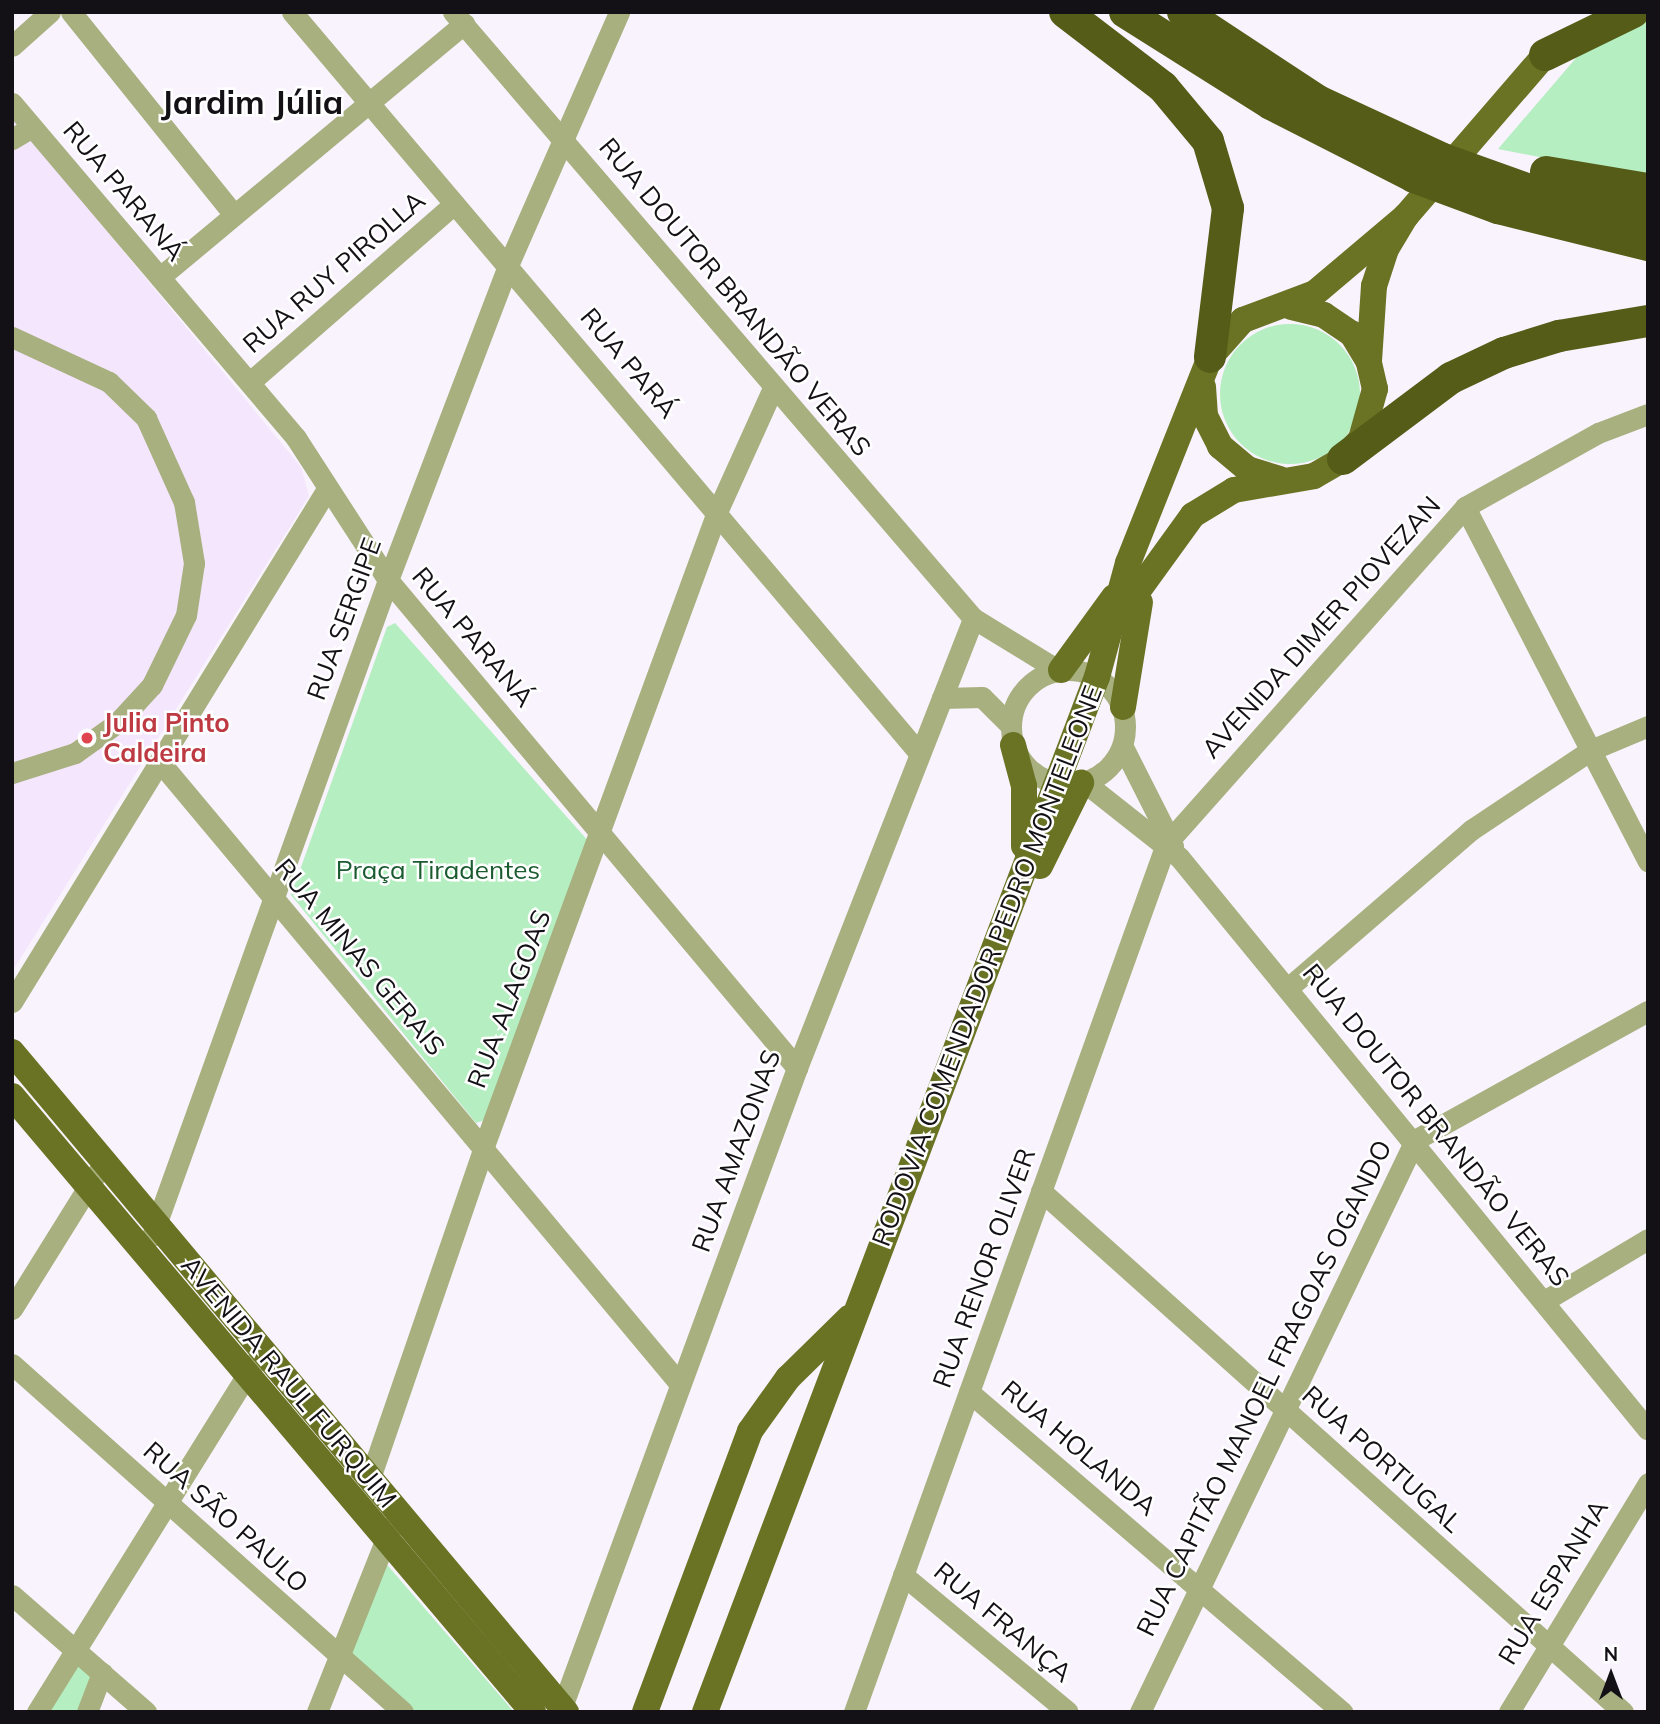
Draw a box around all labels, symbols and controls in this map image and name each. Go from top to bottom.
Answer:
district label: Jardim Júlia [161,82,343,122]
street label: RUA PARANÁ [57,115,191,267]
street label: RUA DOUTOR BRANDÃO VERAS [593,132,877,462]
street label: RUA RUY PIROLLA [237,185,431,359]
street label: RUA PARÁ [574,302,684,424]
street label: AVENIDA DIMER PIOVEZAN [1195,490,1447,764]
street label: RUA SERGIPE [300,534,388,704]
street label: RUA PARANÁ [406,561,540,713]
street label: RODOVIA COMENDADOR PEDRO MONTELEONE [865,681,1109,1251]
place label: Julia Pinto Caldeira [103,707,230,768]
marker: Julia Pinto Caldeira [77,728,97,748]
street label: RUA MINAS GERAIS [269,852,451,1062]
park label: Praça Tiradentes [336,854,540,886]
street label: RUA ALAGOAS [461,906,557,1092]
street label: RUA DOUTOR BRANDÃO VERAS [1296,958,1576,1292]
street label: RUA AMAZONAS [685,1046,787,1256]
street label: RUA CAPITÃO MANOEL FRAGOAS OGANDO [1130,1135,1398,1641]
street label: RUA RENOR OLIVER [926,1144,1042,1392]
street label: AVENIDA RAUL FURQUIM [175,1250,403,1514]
street label: RUA HOLANDA [995,1374,1163,1522]
street label: RUA PORTUGAL [1296,1379,1468,1539]
street label: RUA SÃO PAULO [137,1435,315,1599]
street label: RUA ESPANHA [1492,1494,1614,1670]
street label: RUA FRANÇA [928,1555,1078,1689]
north arrow [1576,1640,1646,1710]

